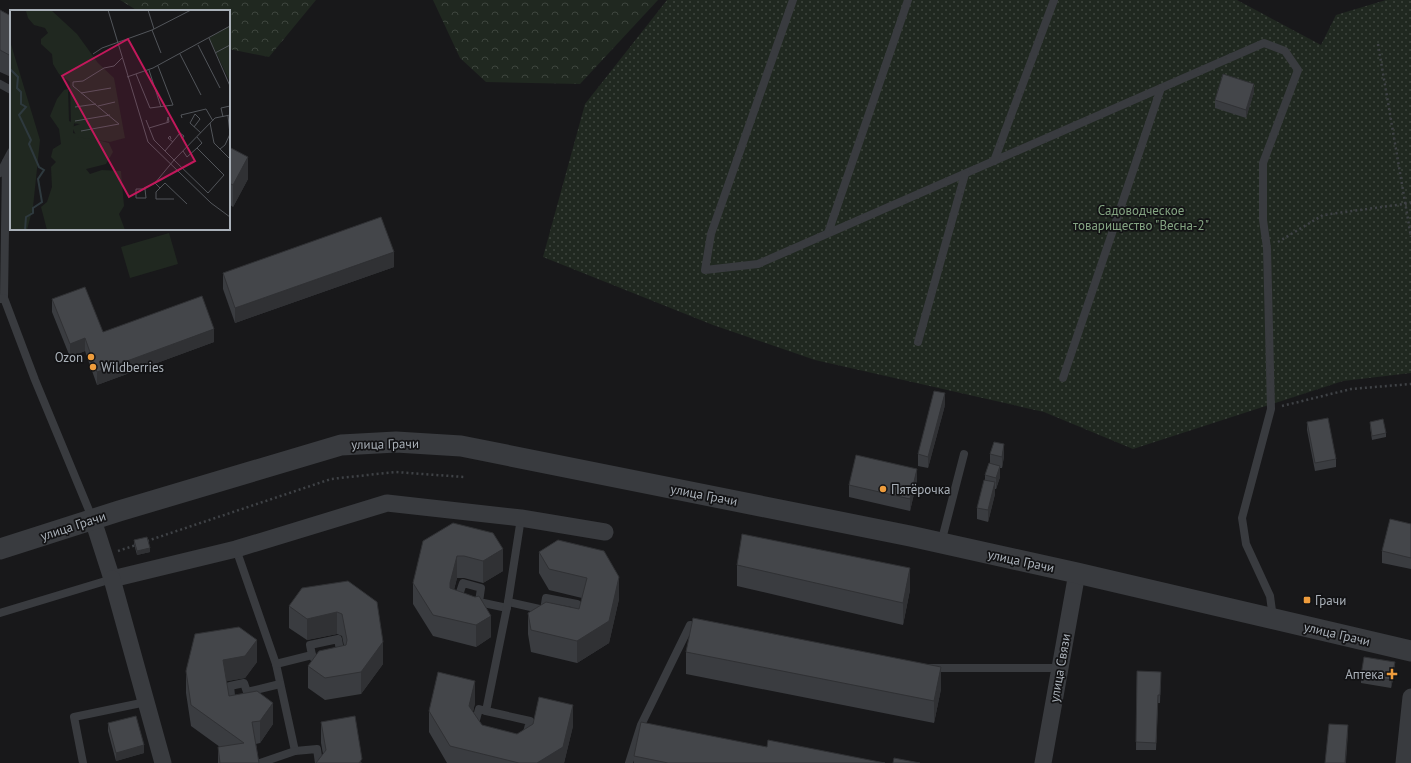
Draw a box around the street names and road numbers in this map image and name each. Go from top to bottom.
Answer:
street label: улица Грачи [351,435,419,453]
street label: улица Грачи [669,480,739,510]
street label: улица Грачи [38,507,108,545]
street label: улица Грачи [986,546,1056,576]
street label: улица Грачи [1302,618,1372,650]
street label: улица Связи [1046,632,1074,704]

